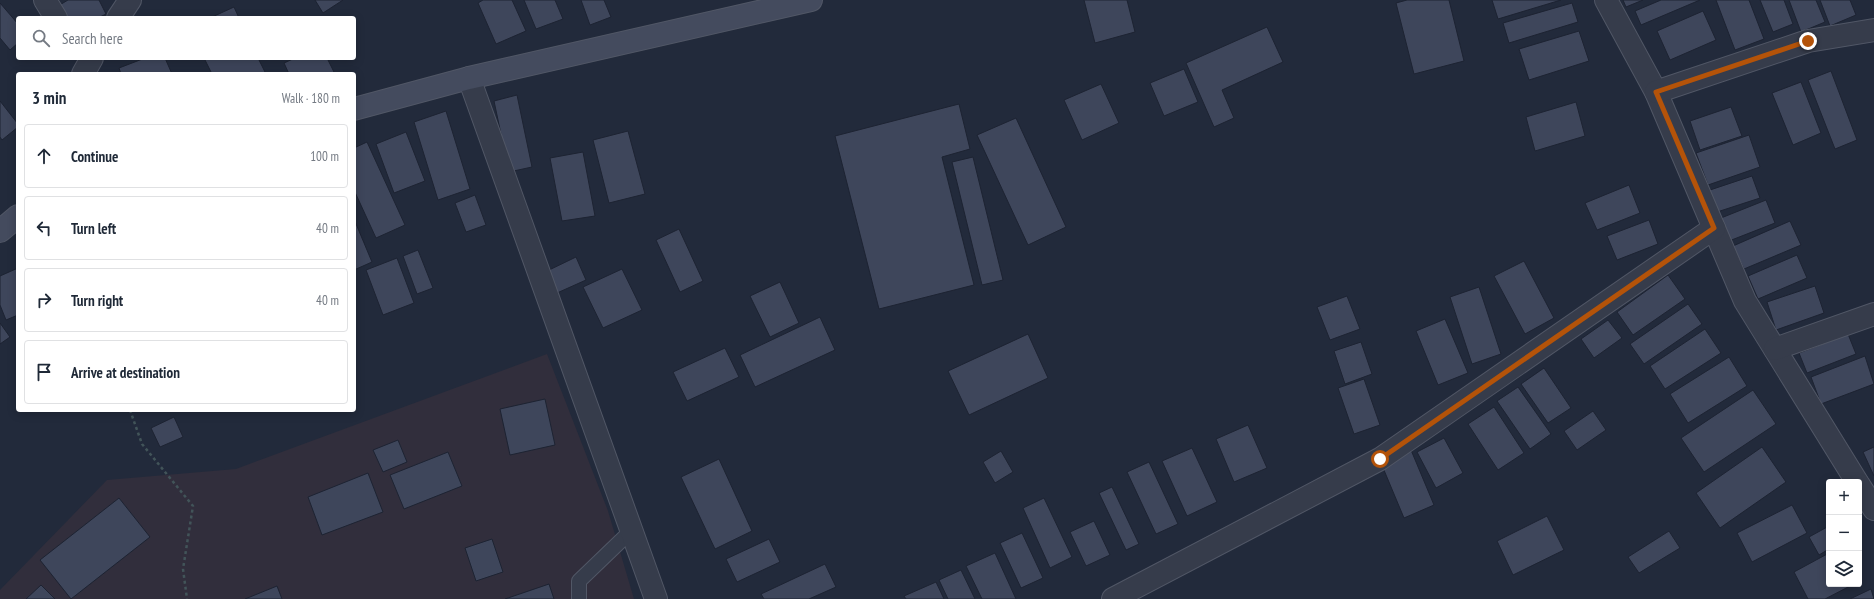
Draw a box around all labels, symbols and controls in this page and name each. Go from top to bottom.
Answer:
search box [16,16,356,60]
icon: search [30,27,52,49]
text: Search here [62,29,123,48]
route end [1799,32,1817,50]
text: 3 min [32,87,66,109]
text: Walk · 180 m [282,90,340,107]
icon: ahead [33,145,55,167]
text: Continue [71,147,118,166]
text: 100 m [310,148,339,165]
icon: left [33,217,55,239]
text: Turn left [71,219,116,238]
text: 40 m [316,220,339,237]
icon: right [33,289,55,311]
text: Turn right [71,291,123,310]
text: 40 m [316,292,339,309]
icon: arrive [33,361,55,383]
text: Arrive at destination [71,363,180,382]
route start [1371,450,1389,468]
map controls [1826,479,1862,587]
button: + [1826,479,1862,515]
button: − [1826,515,1862,551]
button: layers [1826,551,1862,587]

